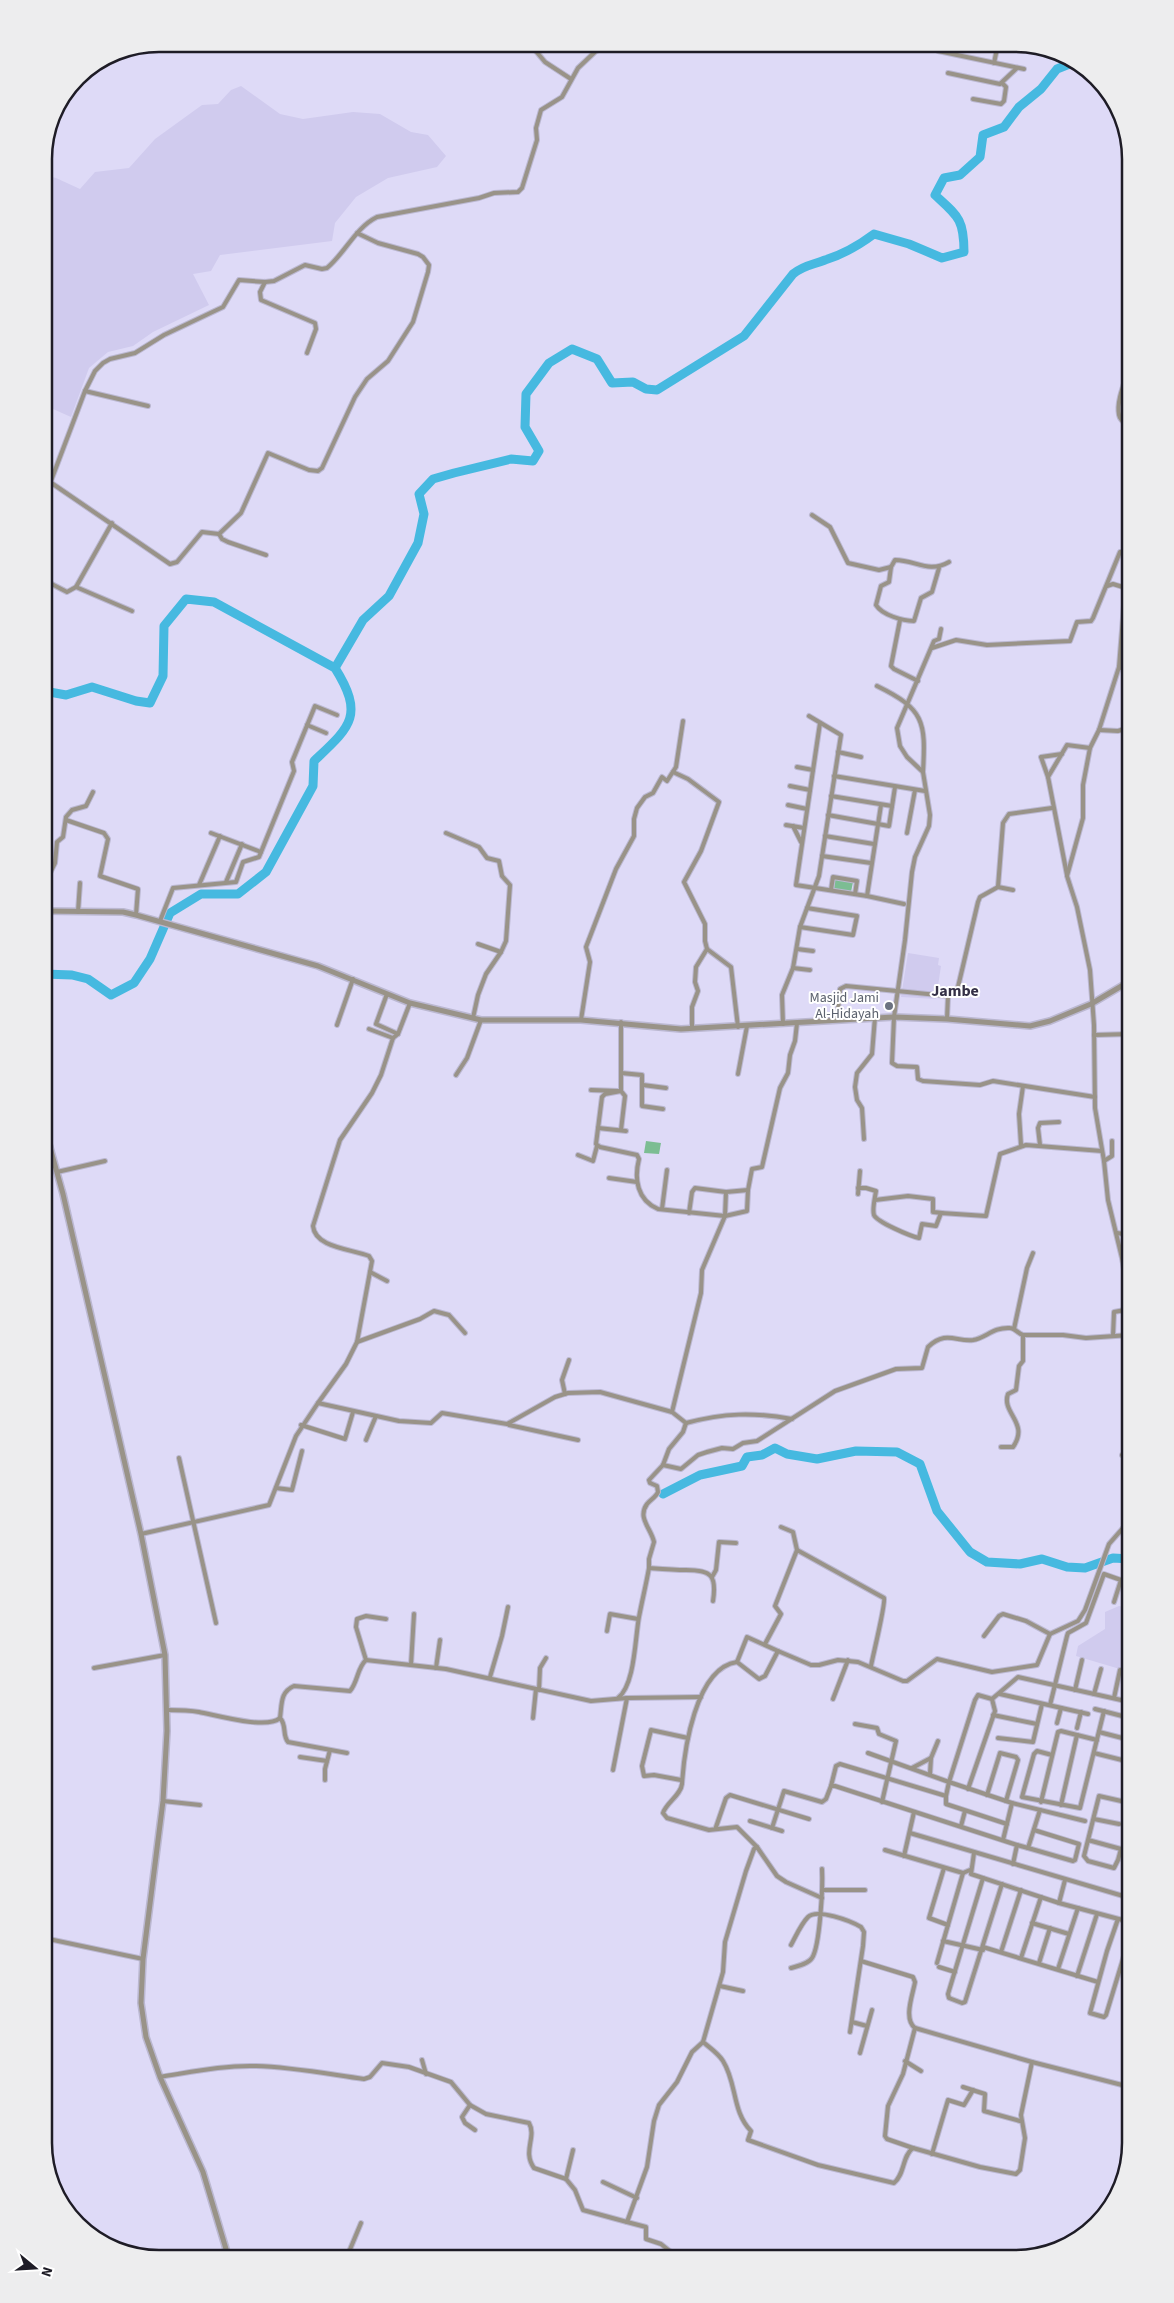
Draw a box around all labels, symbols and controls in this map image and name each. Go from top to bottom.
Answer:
district label: Jambe [931,980,979,1002]
place label: Masjid Jami Al-Hidayah [810,988,879,1024]
marker: Masjid Jami Al-Hidayah [883,1000,895,1012]
north arrow [10,2243,60,2293]
text: N [35,2264,57,2279]

